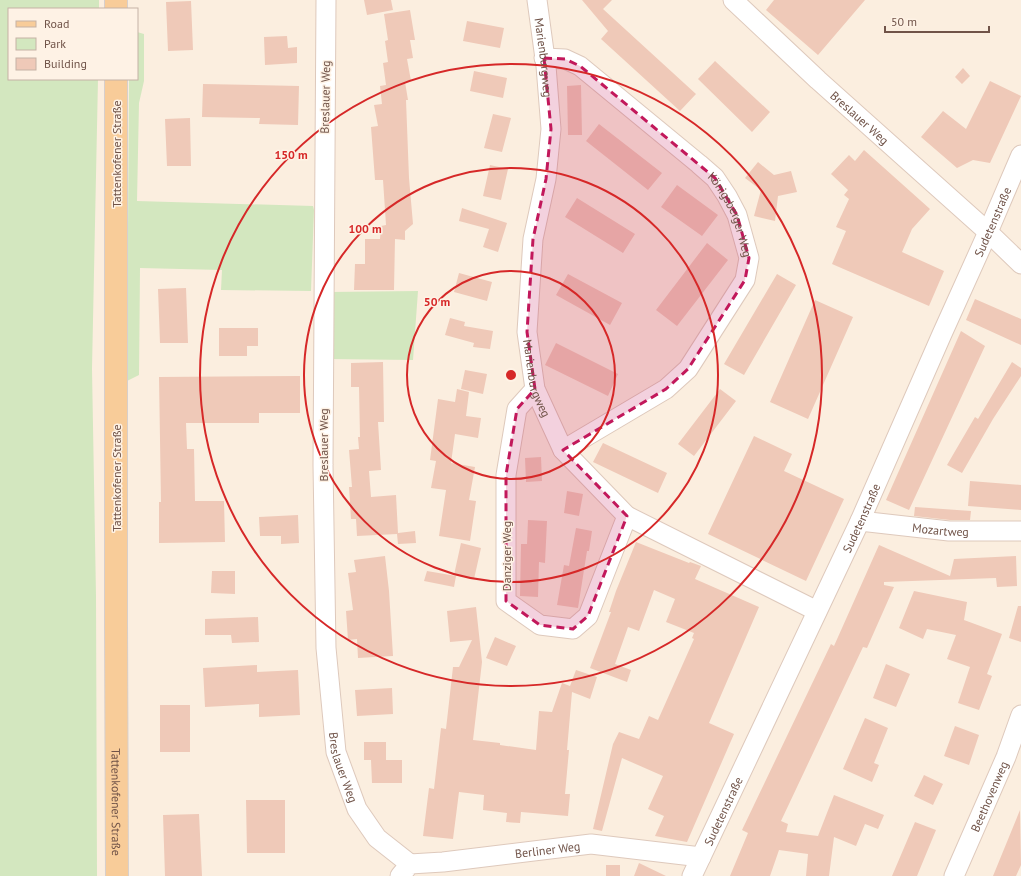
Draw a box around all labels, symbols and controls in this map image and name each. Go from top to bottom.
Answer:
legend [8,8,138,80]
scale bar [885,8,989,34]
text: 50 m [891,14,917,29]
text: Road [44,16,69,31]
street label: Marienburgweg [532,17,556,98]
text: Park [44,36,66,51]
text: Building [44,56,87,71]
street label: Breslauer Weg [317,60,333,134]
street label: Breslauer Weg [828,88,892,148]
street label: Tattenkofener Straße [109,100,124,208]
text: 150 m [274,147,308,162]
street label: Königsberger Weg [705,168,756,259]
street label: Sudetenstraße [970,185,1014,259]
text: 100 m [348,221,382,236]
text: 50 m [424,294,450,309]
street label: Marienburgweg [521,338,554,419]
centre of rings [504,368,518,382]
street label: Breslauer Weg [316,408,331,482]
street label: Tattenkofener Straße [109,424,124,532]
street label: Sudetenstraße [839,481,883,555]
street label: Mozartweg [911,519,969,539]
street label: Danziger Weg [499,521,514,591]
street label: Breslauer Weg [327,731,361,804]
street label: Tattenkofener Straße [109,748,124,856]
street label: Beethovenweg [967,759,1011,834]
street label: Sudetenstraße [700,774,746,848]
street label: Berliner Weg [514,838,581,861]

